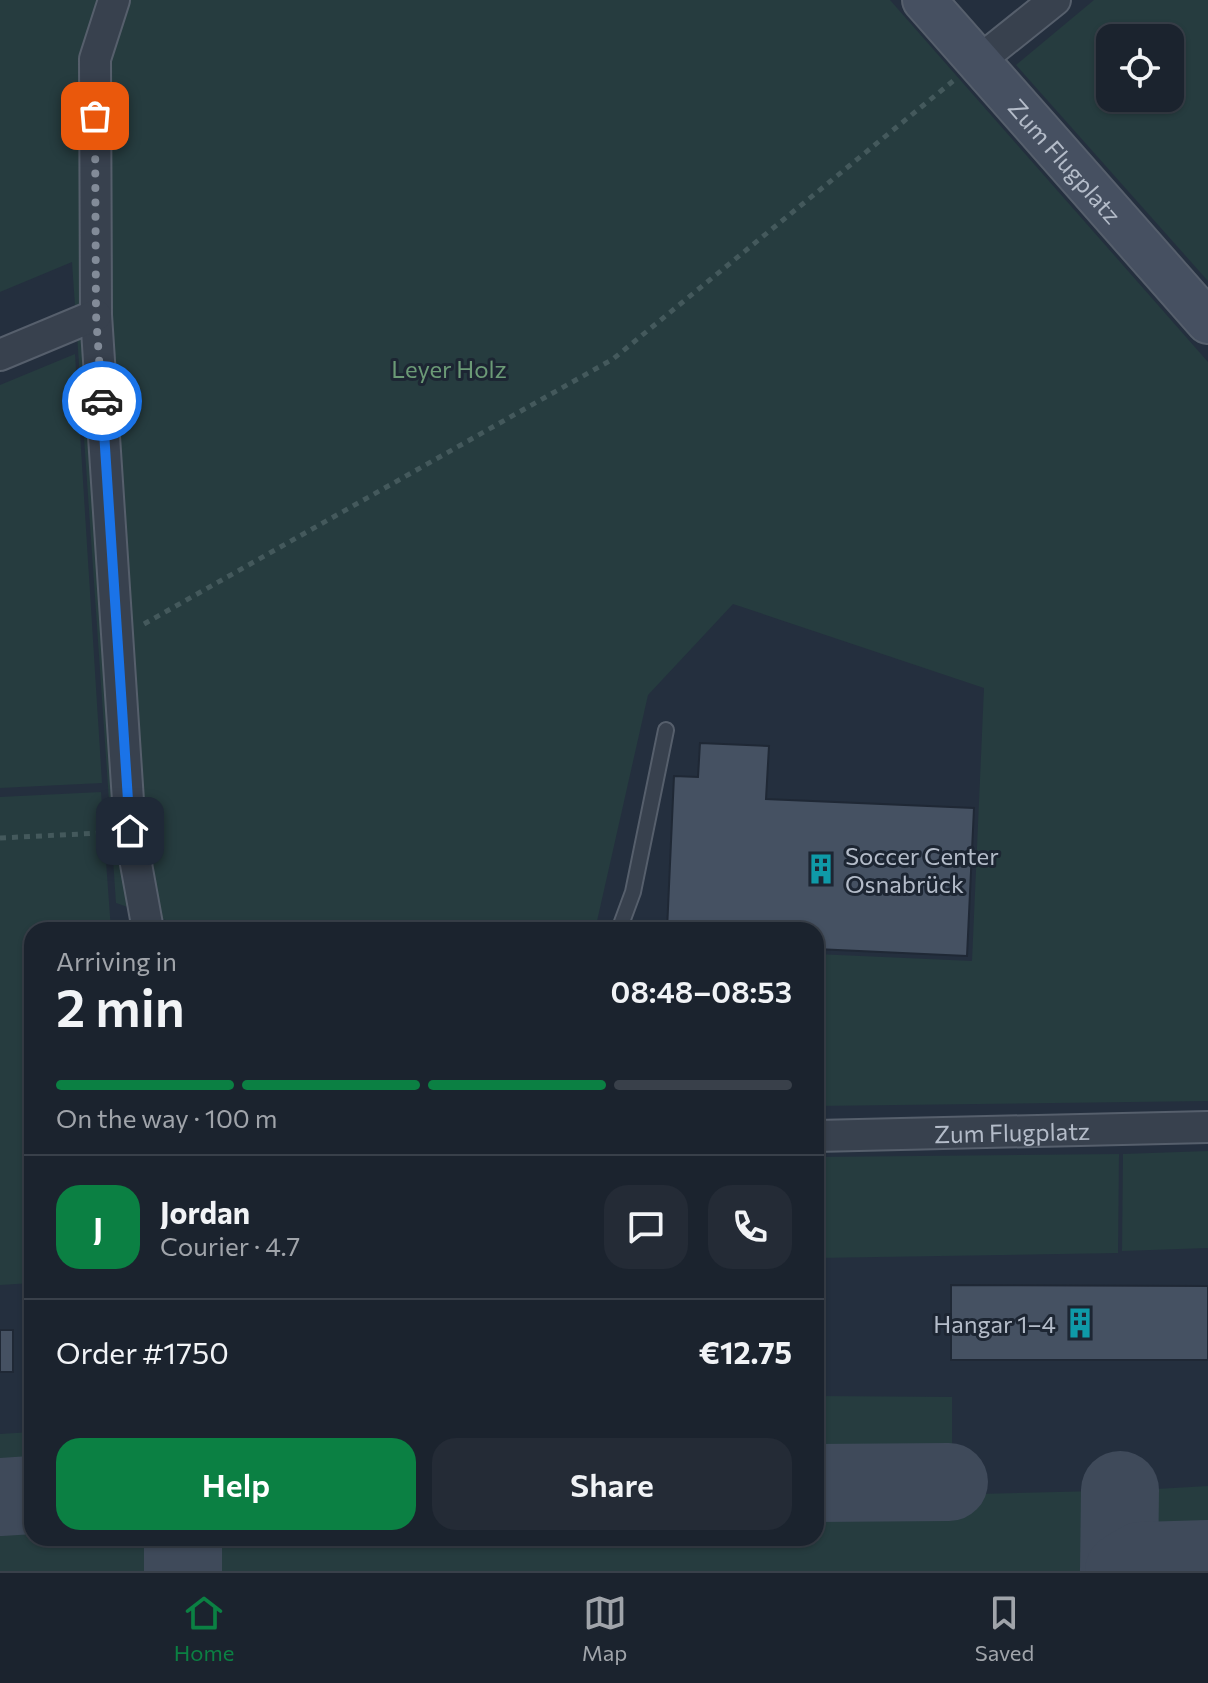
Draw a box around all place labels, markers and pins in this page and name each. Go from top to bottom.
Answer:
pin [61,82,129,150]
pin [96,797,164,865]
place label: Soccer Center Osnabrück [845,841,999,898]
building icon: Soccer Center Osnabrück [804,852,838,886]
building icon: Hangar 1–4 [1063,1306,1097,1340]
place label: Hangar 1–4 [933,1309,1056,1338]

